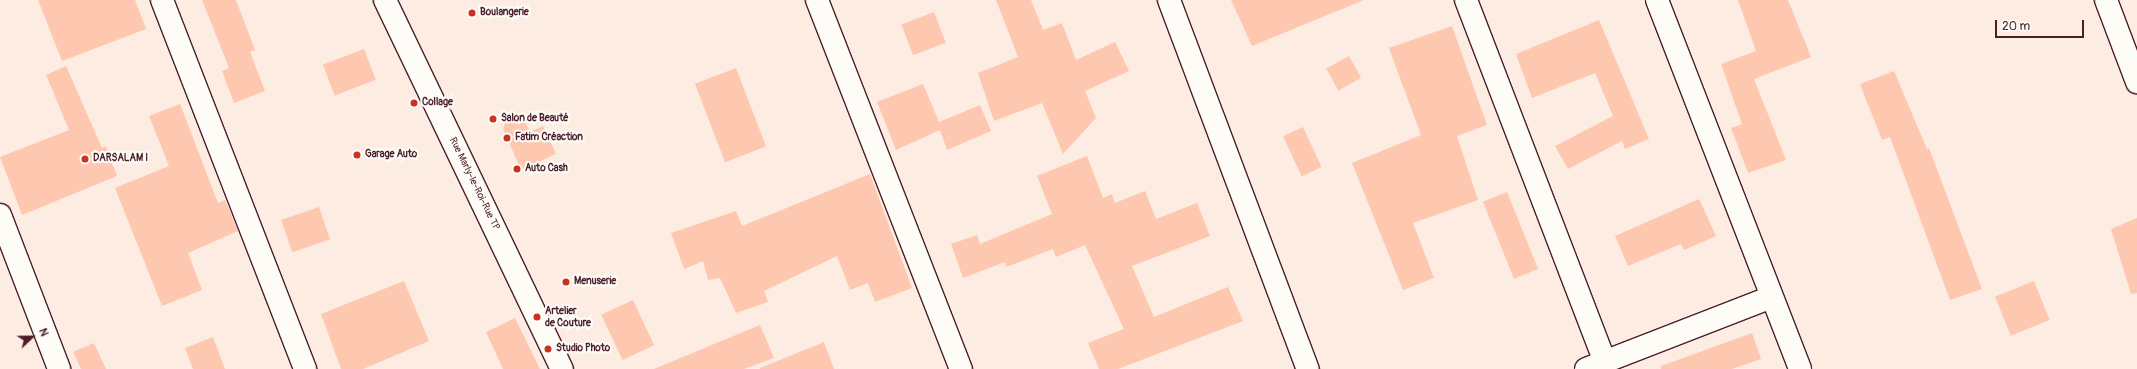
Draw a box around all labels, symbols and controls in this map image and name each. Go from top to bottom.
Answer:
place label: Boulangerie [480,7,529,19]
marker: Boulangerie [467,8,477,18]
scale bar [1997,12,2086,38]
text: 20 m [2002,19,2030,34]
place label: Collage [422,97,453,109]
marker: Collage [409,98,419,108]
place label: Salon de Beauté [501,113,568,125]
marker: Salon de Beauté [488,114,498,124]
place label: Fatim Créaction [515,132,583,144]
marker: Fatim Créaction [502,133,512,143]
street label: Rue Marly-le-Roi-Rue TP [446,136,502,232]
place label: Garage Auto [365,149,417,161]
marker: Garage Auto [352,150,362,160]
place label: DARSALAM I [93,153,148,165]
marker: DARSALAM I [80,154,90,164]
place label: Auto Cash [525,163,568,175]
marker: Auto Cash [512,164,522,174]
place label: Menuserie [574,276,616,288]
marker: Menuserie [561,277,571,287]
place label: Artelier de Couture [545,305,591,328]
marker: Artelier de Couture [532,312,542,322]
north arrow [12,317,52,357]
text: N [36,326,51,338]
place label: Studio Photo [556,343,610,355]
marker: Studio Photo [543,344,553,354]

